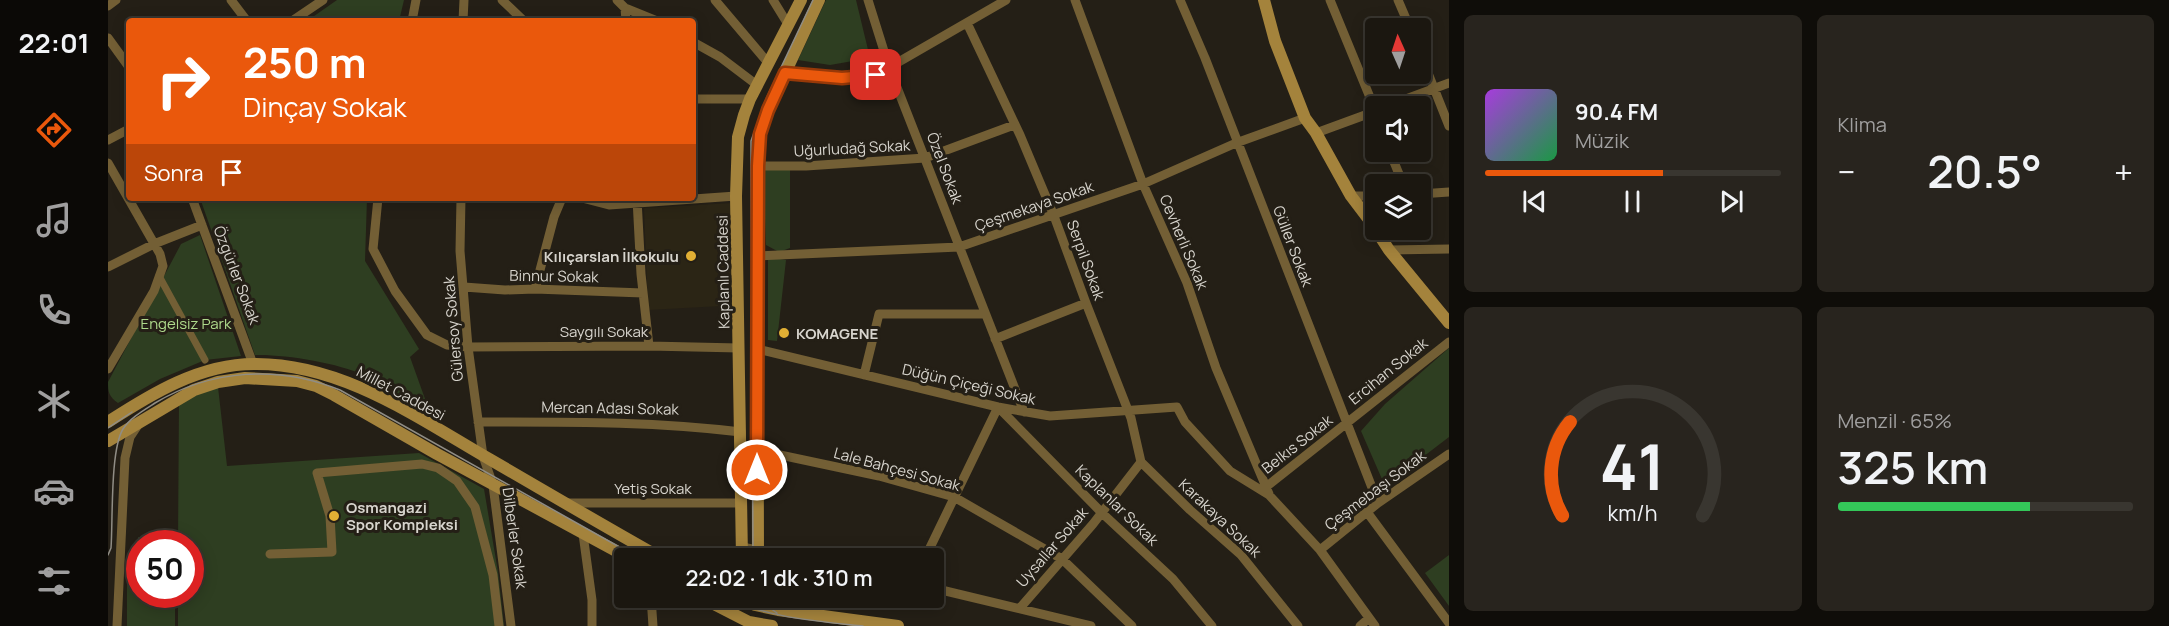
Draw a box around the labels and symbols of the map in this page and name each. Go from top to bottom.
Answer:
north arrow [1365,18,1431,84]
pin [850,49,901,100]
street label: Özel Sokak [922,129,968,207]
street label: Uğurludağ Sokak [793,134,911,162]
street label: Çeşmekaya Sokak [972,176,1097,236]
street label: Cevherli Sokak [1155,191,1214,293]
street label: Güller Sokak [1268,203,1318,290]
street label: Kaplanlı Caddesi [712,215,734,329]
street label: Serpil Sokak [1062,217,1110,303]
street label: Özgürler Sokak [209,223,266,328]
place label: Kılıçarslan İlkokulu [544,246,679,267]
marker: Kılıçarslan İlkokulu [684,249,698,263]
street label: Binnur Sokak [509,265,599,287]
street label: Gülersoy Sokak [438,275,468,382]
park label: Engelsiz Park [141,313,232,334]
street label: Saygılı Sokak [560,321,649,342]
place label: KOMAGENE [796,323,878,344]
marker: KOMAGENE [777,326,791,340]
street label: Ercihan Sokak [1344,332,1432,409]
street label: Düğün Çiçeği Sokak [900,358,1038,410]
street label: Millet Caddesi [353,361,449,425]
street label: Mercan Adası Sokak [541,396,680,420]
street label: Belkıs Sokak [1257,409,1337,478]
position arrow [725,438,789,502]
street label: Lale Bahçesi Sokak [831,442,963,496]
street label: Çeşmebaşı Sokak [1320,445,1430,535]
street label: Kaplanlar Sokak [1071,460,1164,551]
street label: Karakaya Sokak [1174,474,1266,562]
street label: Yetiş Sokak [614,478,692,499]
street label: Dilberler Sokak [497,486,533,591]
place label: Osmangazi Spor Kompleksi [346,497,458,535]
street label: Uysallar Sokak [1011,502,1093,592]
marker: Osmangazi Spor Kompleksi [327,509,341,523]
speed limit sign: 50 [126,530,204,608]

